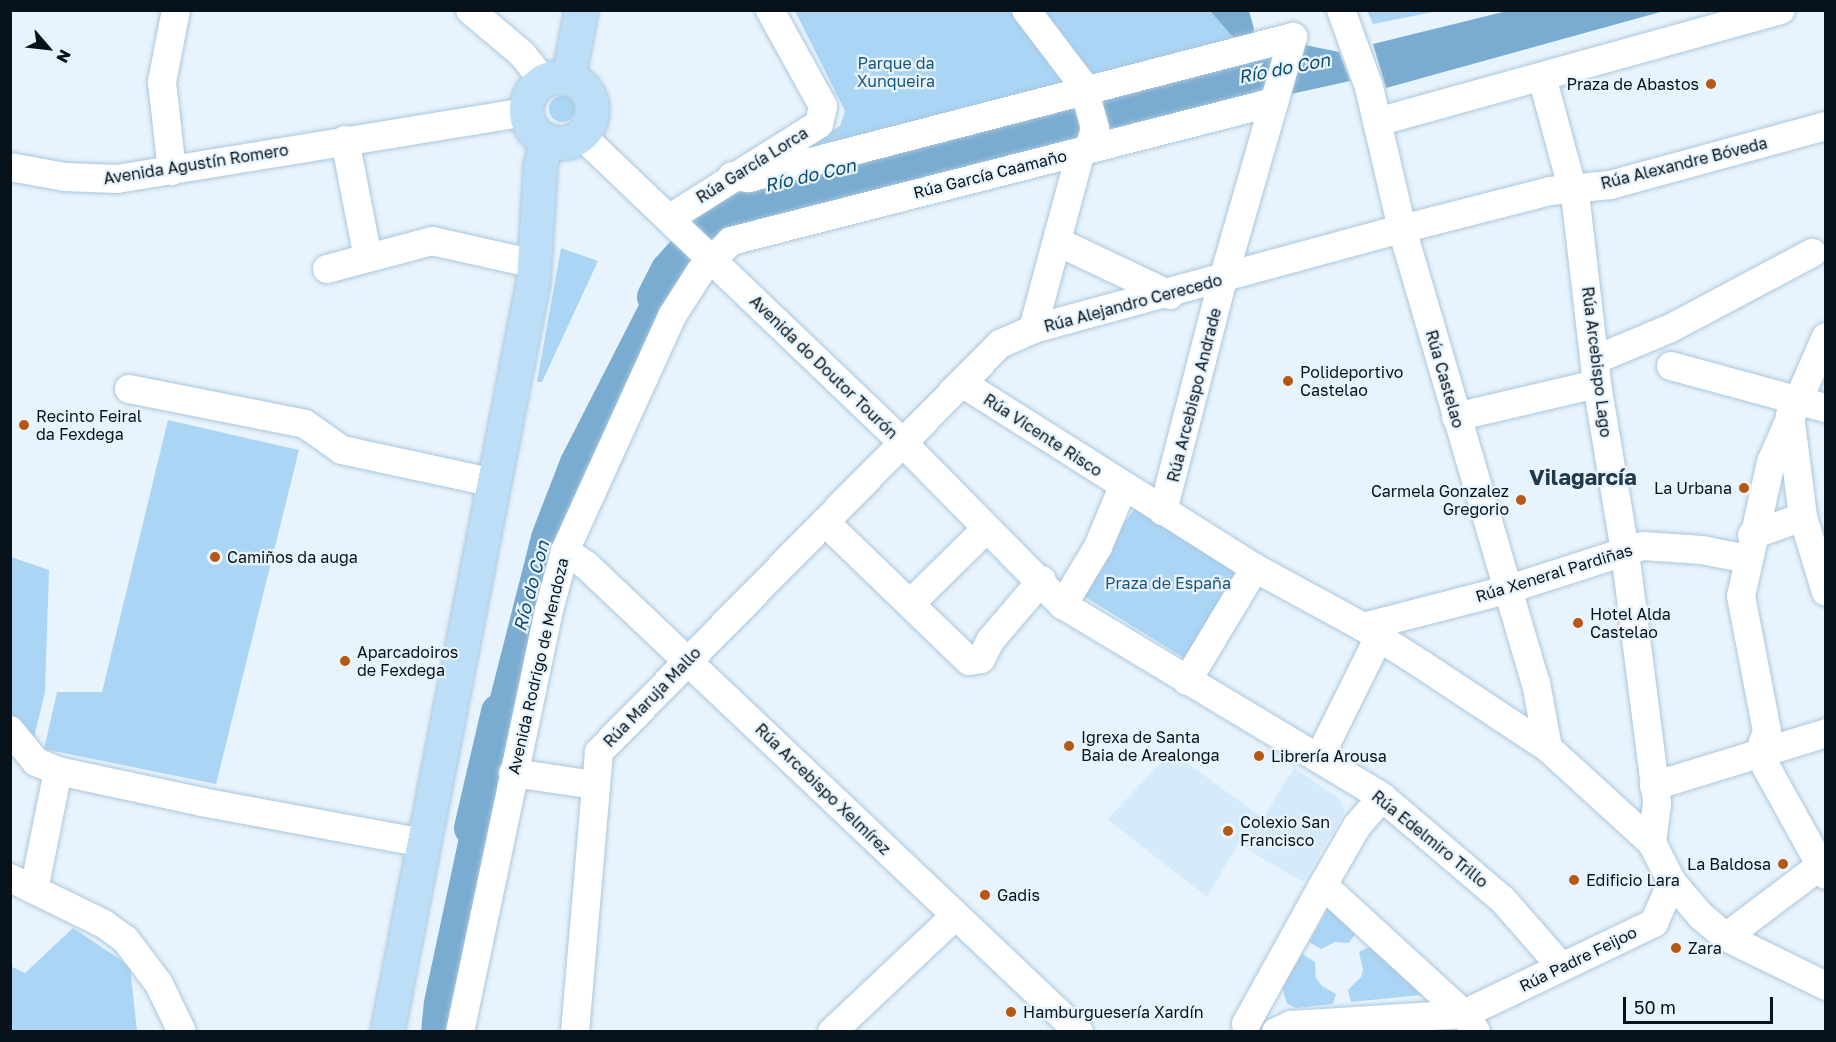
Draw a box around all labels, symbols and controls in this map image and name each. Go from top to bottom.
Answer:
north arrow [18,18,78,78]
text: N [52,46,76,67]
water label: Río do Con [1236,49,1332,87]
park label: Parque da Xunqueira [857,53,935,91]
place label: Praza de Abastos [1567,74,1699,94]
marker: Praza de Abastos [1704,77,1718,91]
street label: Rúa García Lorca [693,123,811,207]
street label: Rúa Alexandre Bóveda [1599,133,1769,193]
street label: Avenida Agustín Romero [102,140,290,188]
street label: Rúa García Caamaño [911,146,1069,202]
water label: Río do Con [762,154,858,196]
street label: Rúa Alejandro Cerecedo [1042,270,1224,336]
street label: Rúa Arcebispo Lago [1578,285,1616,439]
street label: Avenida do Doutor Tourón [746,291,902,443]
street label: Rúa Arcebispo Andrade [1163,306,1225,484]
street label: Rúa Castelao [1422,328,1468,430]
place label: Polideportivo Castelao [1300,362,1403,400]
marker: Polideportivo Castelao [1281,374,1295,388]
street label: Rúa Vicente Risco [980,389,1106,481]
place label: Recinto Feiral da Fexdega [36,406,142,444]
marker: Recinto Feiral da Fexdega [17,418,31,432]
district label: Vilagarcía [1529,464,1637,490]
place label: La Urbana [1654,478,1732,498]
place label: Carmela Gonzalez Gregorio [1371,481,1509,519]
marker: La Urbana [1737,481,1751,495]
marker: Carmela Gonzalez Gregorio [1514,493,1528,507]
water label: Río do Con [509,538,553,634]
street label: Rúa Xeneral Pardiñas [1473,540,1635,606]
place label: Camiños da auga [227,547,358,567]
marker: Camiños da auga [208,550,222,564]
street label: Avenida Rodrigo de Mendoza [504,556,572,776]
park label: Praza de España [1105,573,1231,593]
place label: Hotel Alda Castelao [1590,604,1671,642]
marker: Hotel Alda Castelao [1571,616,1585,630]
place label: Aparcadoiros de Fexdega [357,642,458,680]
street label: Rúa Maruja Mallo [599,643,705,751]
marker: Aparcadoiros de Fexdega [338,654,352,668]
street label: Rúa Arcebispo Xelmírez [751,719,895,859]
place label: Igrexa de Santa Baia de Arealonga [1081,727,1220,765]
marker: Igrexa de Santa Baia de Arealonga [1062,739,1076,753]
place label: Librería Arousa [1271,746,1387,766]
marker: Librería Arousa [1252,749,1266,763]
street label: Rúa Edelmiro Trillo [1368,786,1492,892]
place label: Colexio San Francisco [1240,812,1330,850]
marker: Colexio San Francisco [1221,824,1235,838]
place label: La Baldosa [1687,854,1771,874]
marker: La Baldosa [1776,857,1790,871]
place label: Edificio Lara [1586,870,1680,890]
marker: Edificio Lara [1567,873,1581,887]
place label: Gadis [997,885,1040,905]
marker: Gadis [978,888,992,902]
street label: Rúa Padre Feijoo [1516,922,1640,996]
place label: Zara [1688,938,1722,958]
marker: Zara [1669,941,1683,955]
scale bar [1626,985,1776,1023]
text: 50 m [1634,996,1676,1018]
place label: Hamburguesería Xardín [1023,1002,1204,1022]
marker: Hamburguesería Xardín [1004,1005,1018,1019]

